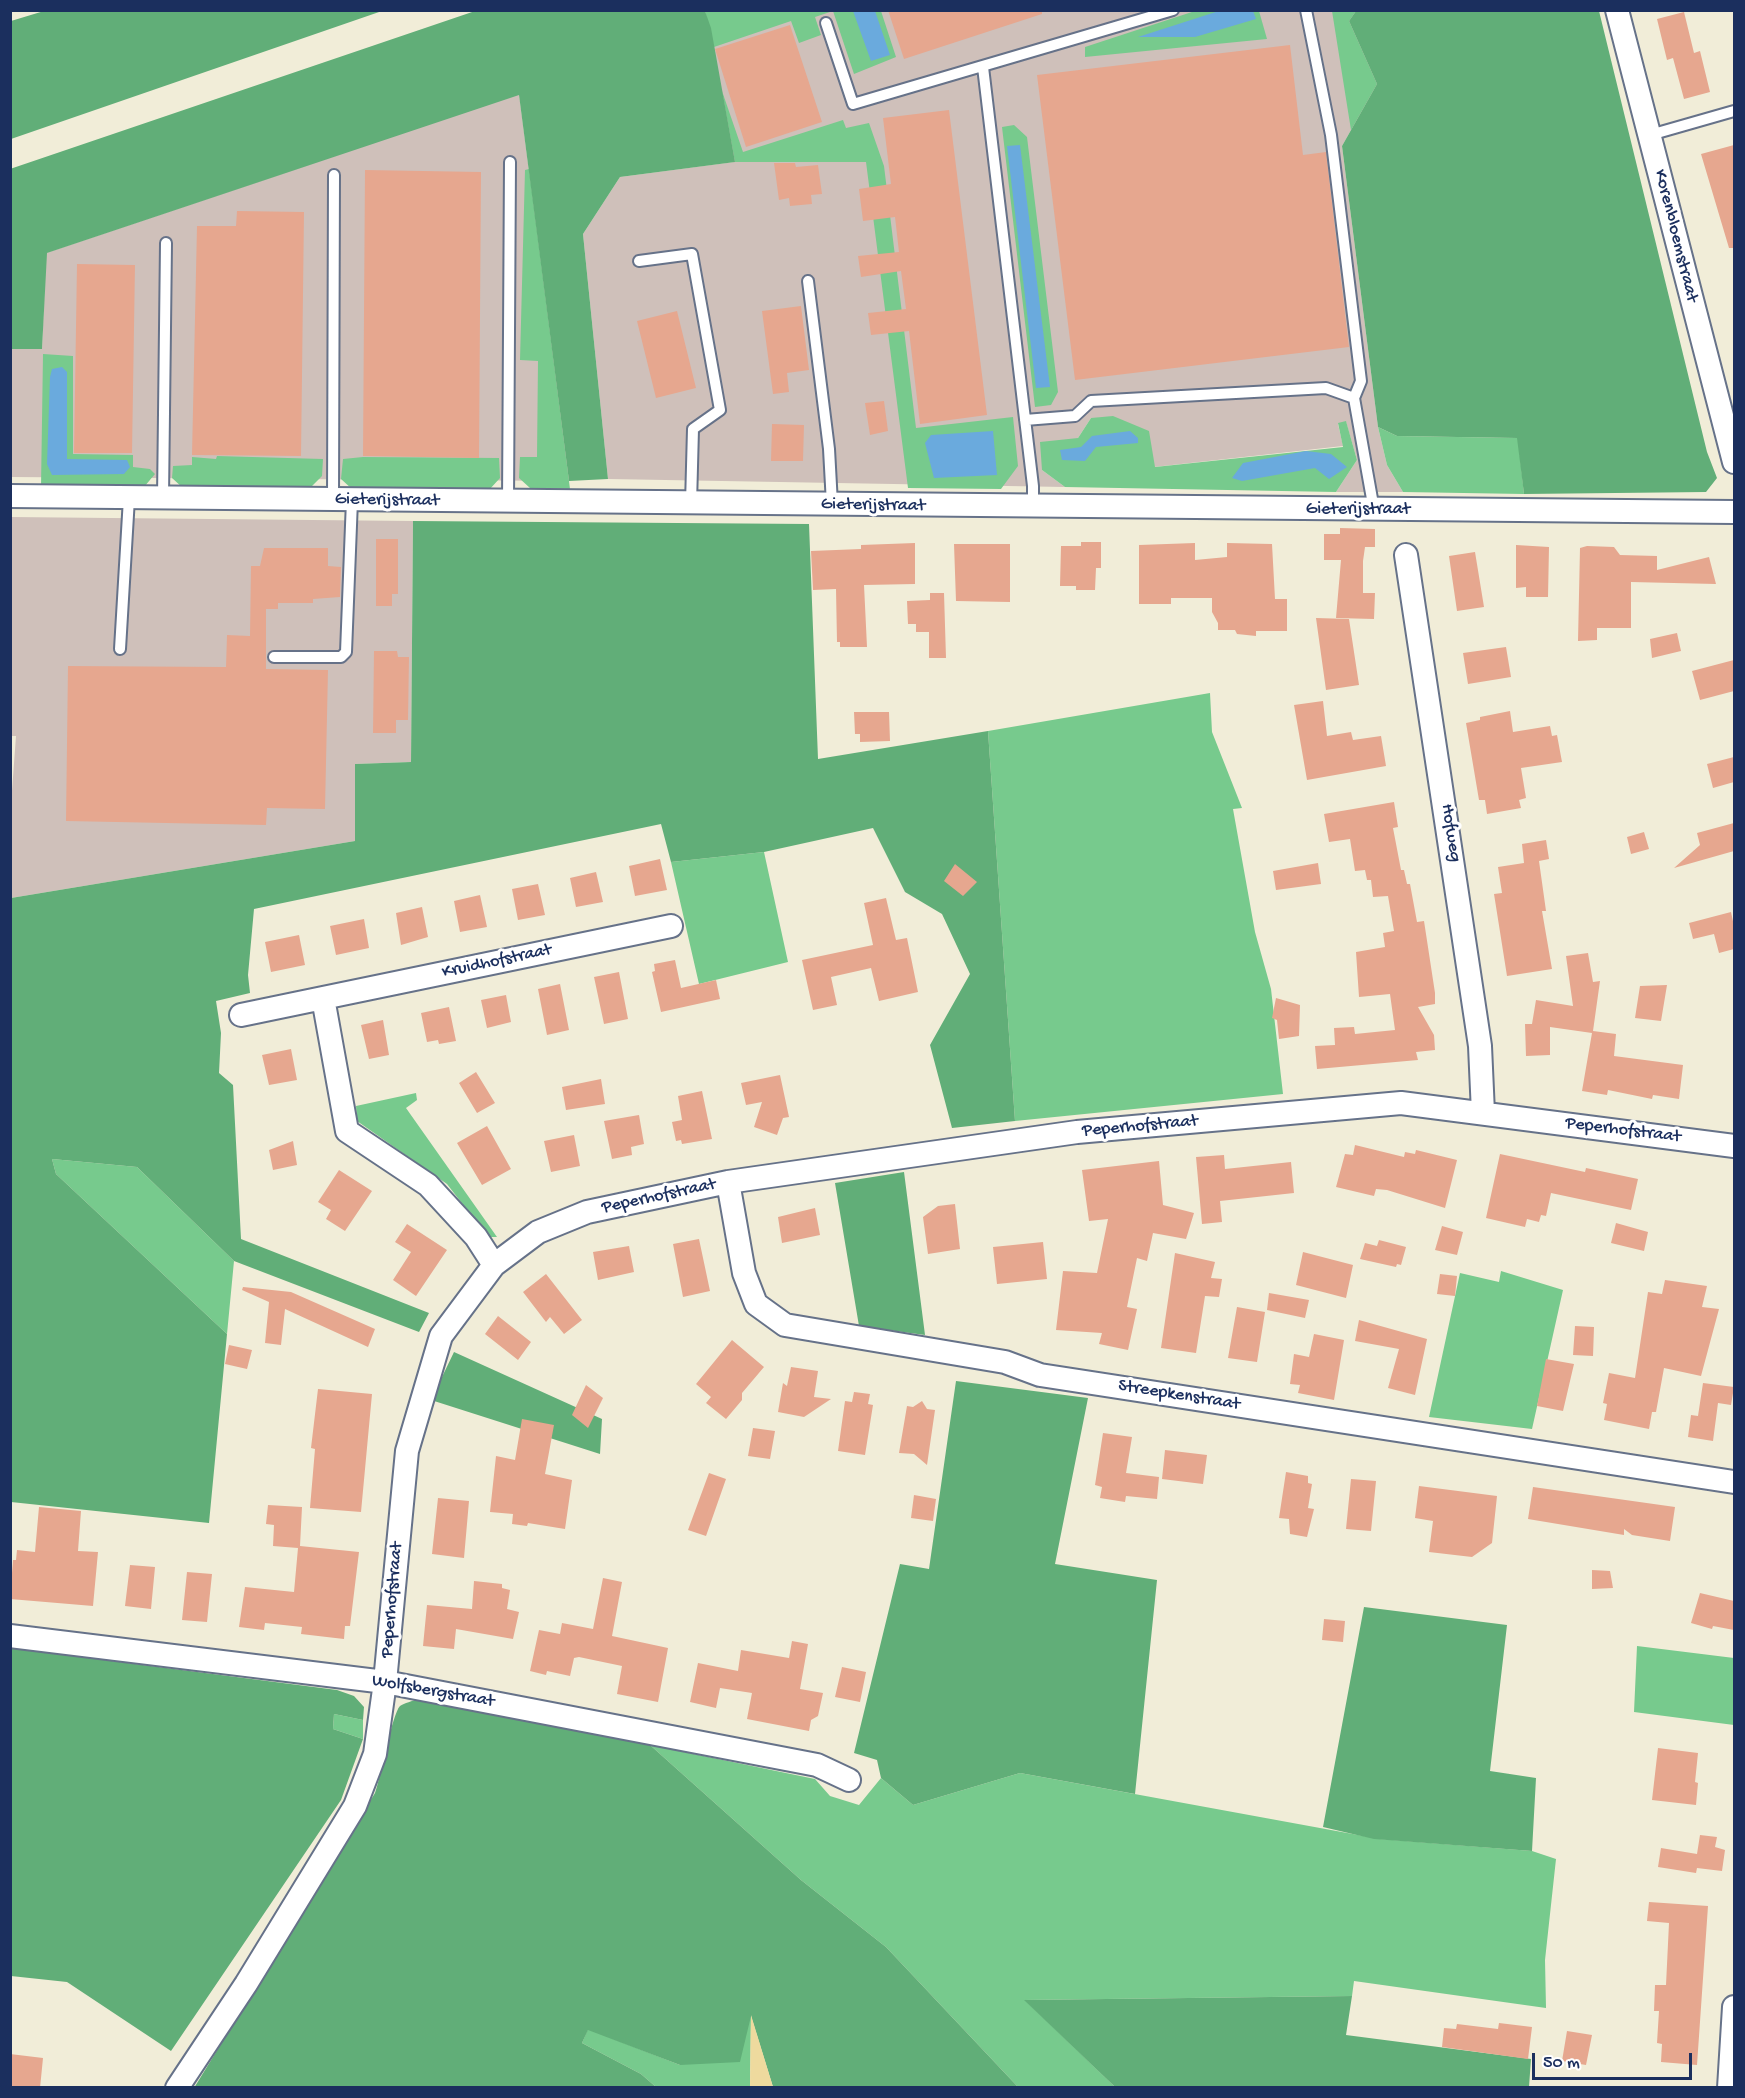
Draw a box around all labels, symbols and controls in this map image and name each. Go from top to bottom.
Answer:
street label: Korenbloemstraat [1648,167,1702,305]
street label: Gieterijstraat [335,489,439,513]
street label: Gieterijstraat [821,494,925,518]
street label: Gieterijstraat [1306,499,1410,521]
street label: Hofweg [1435,802,1465,864]
street label: Kruidhofstraat [440,940,554,984]
street label: Peperhofstraat [1081,1111,1199,1143]
street label: Peperhofstraat [1564,1113,1682,1149]
street label: Peperhofstraat [600,1174,718,1220]
street label: Streepkenstraat [1117,1376,1241,1416]
street label: Peperhofstraat [377,1541,409,1659]
street label: Wolfsbergstraat [370,1671,496,1713]
scale bar [1535,2041,1696,2079]
text: 50 m [1543,2053,1580,2074]

